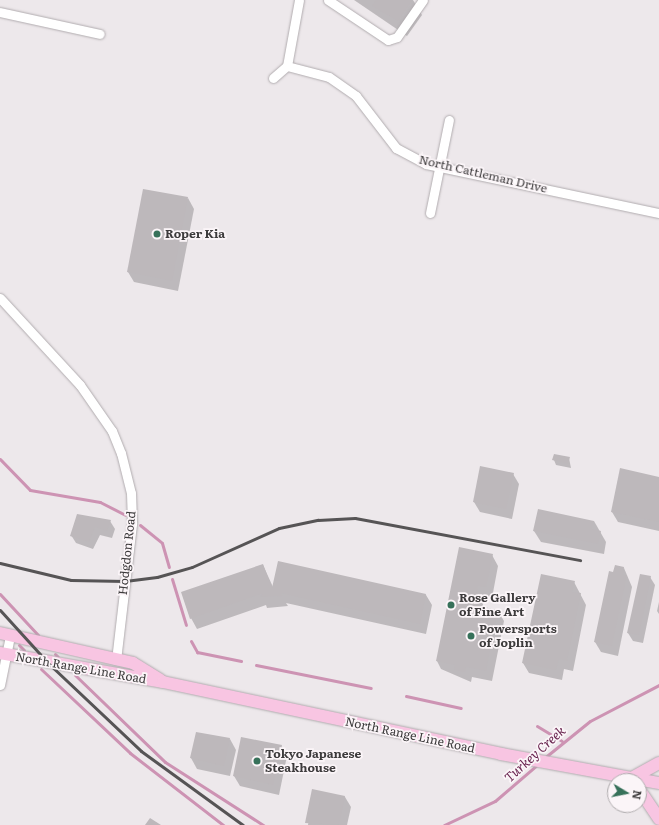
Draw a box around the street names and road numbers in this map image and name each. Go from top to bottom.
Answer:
street label: North Cattleman Drive [417,152,549,196]
street label: Hodgdon Road [115,510,139,596]
street label: North Range Line Road [15,649,147,687]
street label: North Range Line Road [344,714,476,756]

